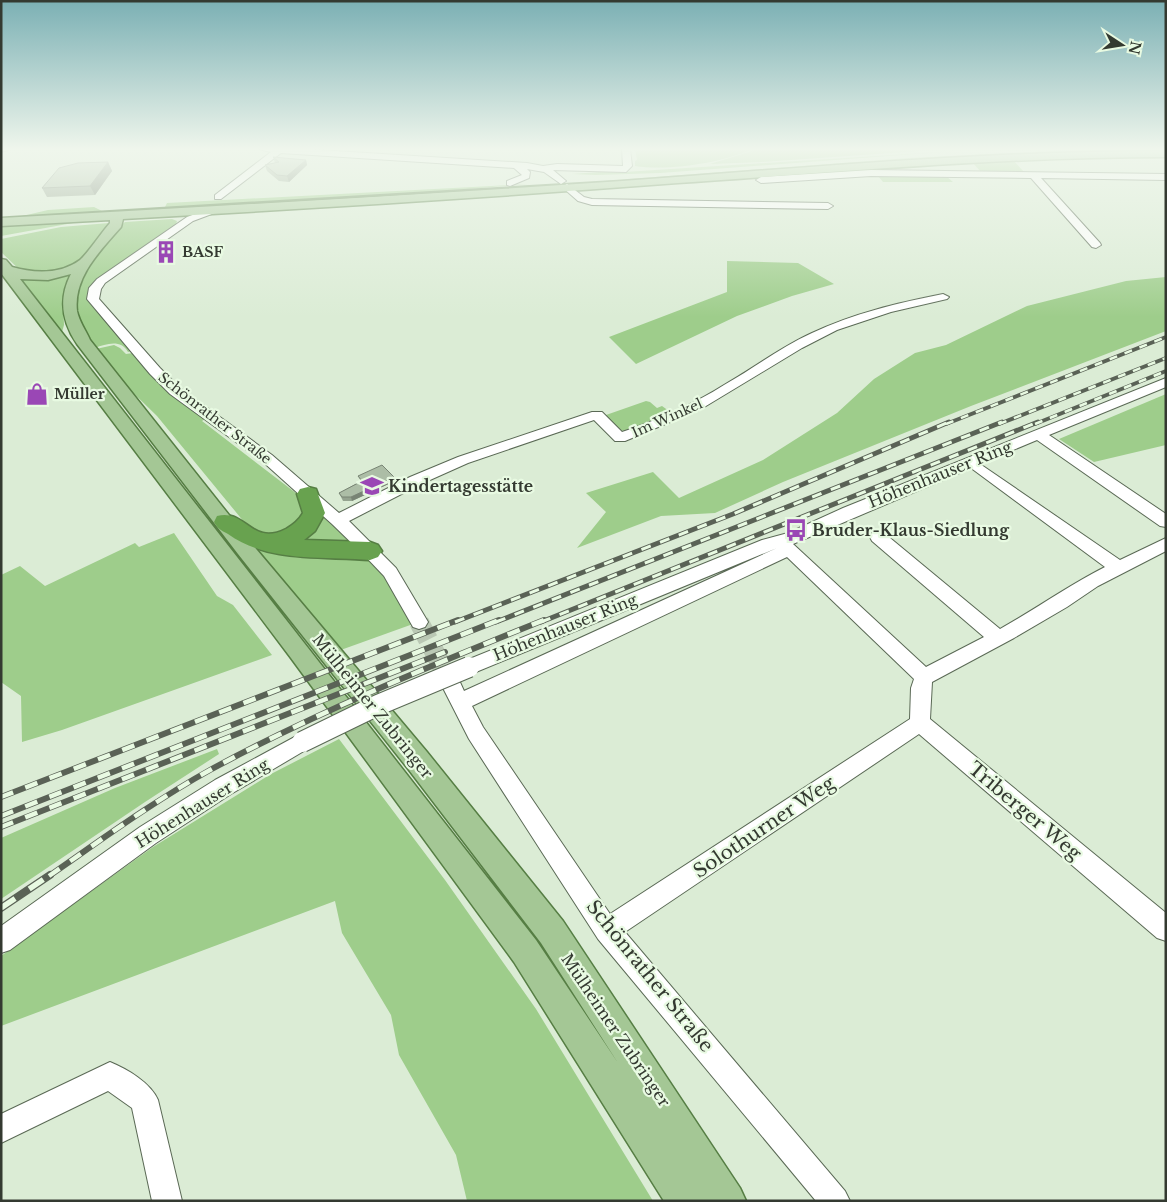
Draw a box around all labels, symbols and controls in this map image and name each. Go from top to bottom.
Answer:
north arrow [1097,20,1147,70]
text: N [1125,39,1145,56]
building icon: BASF [153,239,179,265]
place label: BASF [182,243,224,261]
street label: Schönrather Straße [155,368,275,468]
shop icon: Müller [24,381,50,407]
place label: Müller [54,385,105,403]
street label: Im Winkel [629,394,706,442]
street label: Höhenhauser Ring [865,436,1015,512]
school or university icon: Kindertagesstätte [359,473,385,499]
place label: Kindertagesstätte [388,476,533,496]
bus stop icon: Bruder-Klaus-Siedlung [783,517,809,543]
place label: Bruder-Klaus-Siedlung [812,520,1010,540]
street label: Höhenhauser Ring [490,589,640,665]
street label: Mülheimer Zubringer [308,630,438,783]
street label: Höhenhauser Ring [132,754,273,852]
street label: Triberger Weg [964,757,1087,865]
street label: Solothurner Weg [689,771,840,883]
street label: Schönrather Straße [582,895,718,1057]
street label: Mülheimer Zubringer [557,950,675,1111]

